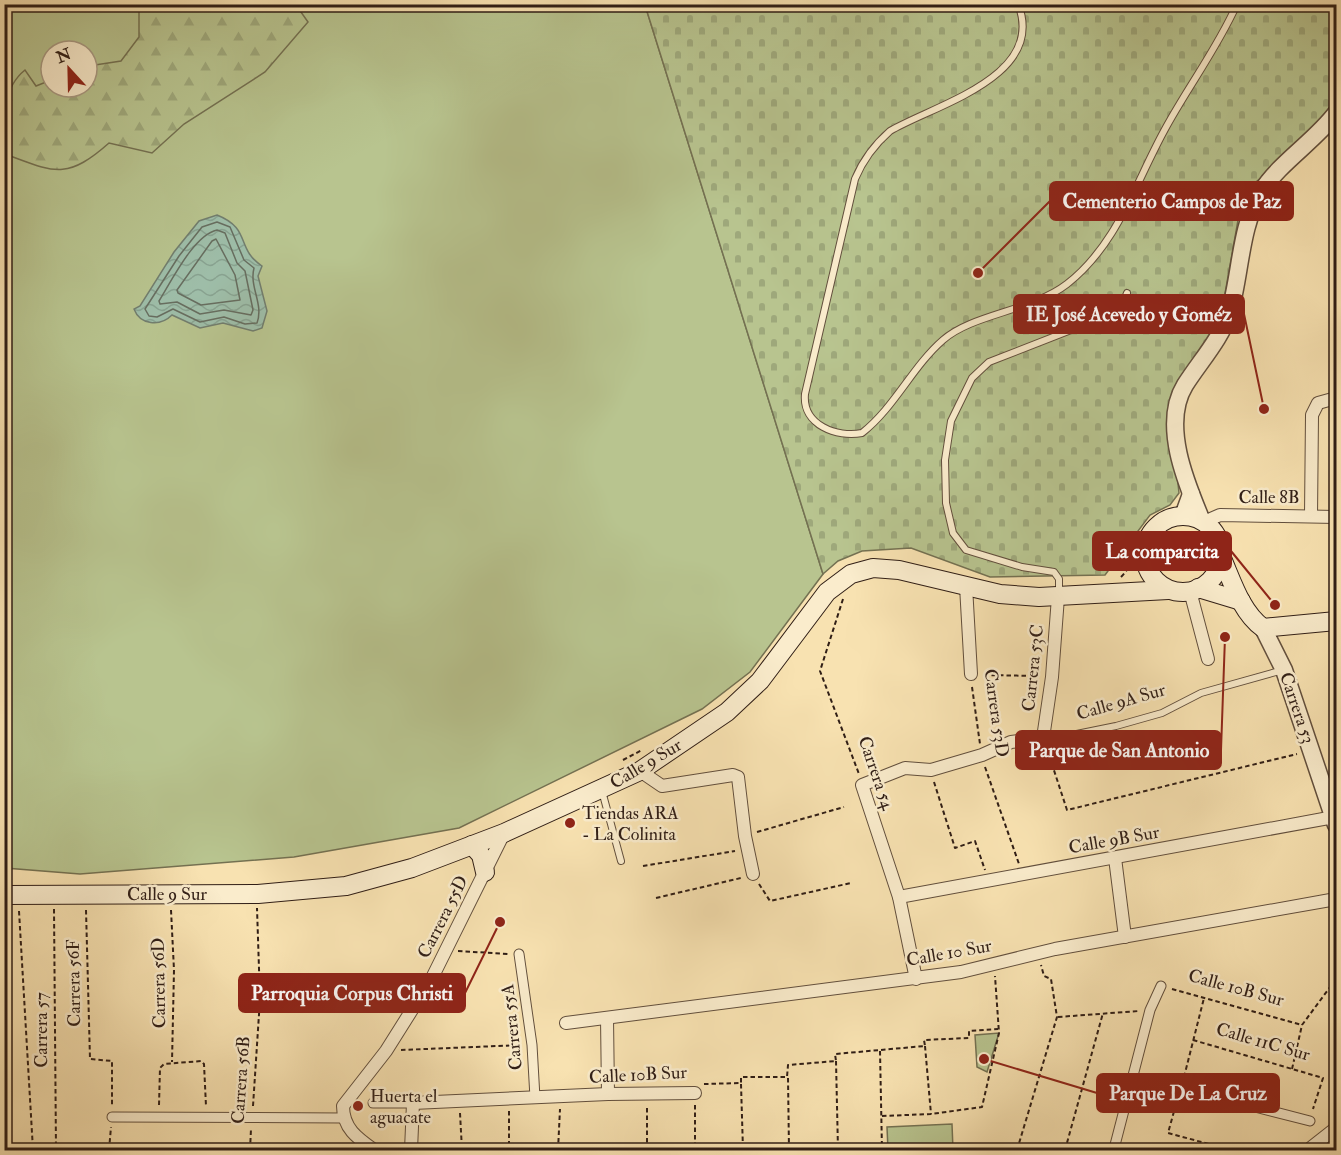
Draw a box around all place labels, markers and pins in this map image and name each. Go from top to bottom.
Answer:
callout: Cementerio Campos de Paz [1050,182,1293,220]
callout: IE José Acevedo y Goméz [1014,295,1244,333]
callout: La comparcita [1093,532,1231,570]
callout: Parque de San Antonio [1016,731,1221,769]
place label: Tiendas ARA - La Colinita [582,802,679,846]
marker: Tiendas ARA - La Colinita [563,816,577,830]
callout: Parroquia Corpus Christi [239,974,465,1012]
callout: Parque De La Cruz [1097,1074,1279,1112]
place label: Huerta el aguacate [370,1085,438,1129]
marker: Huerta el aguacate [351,1099,365,1113]

